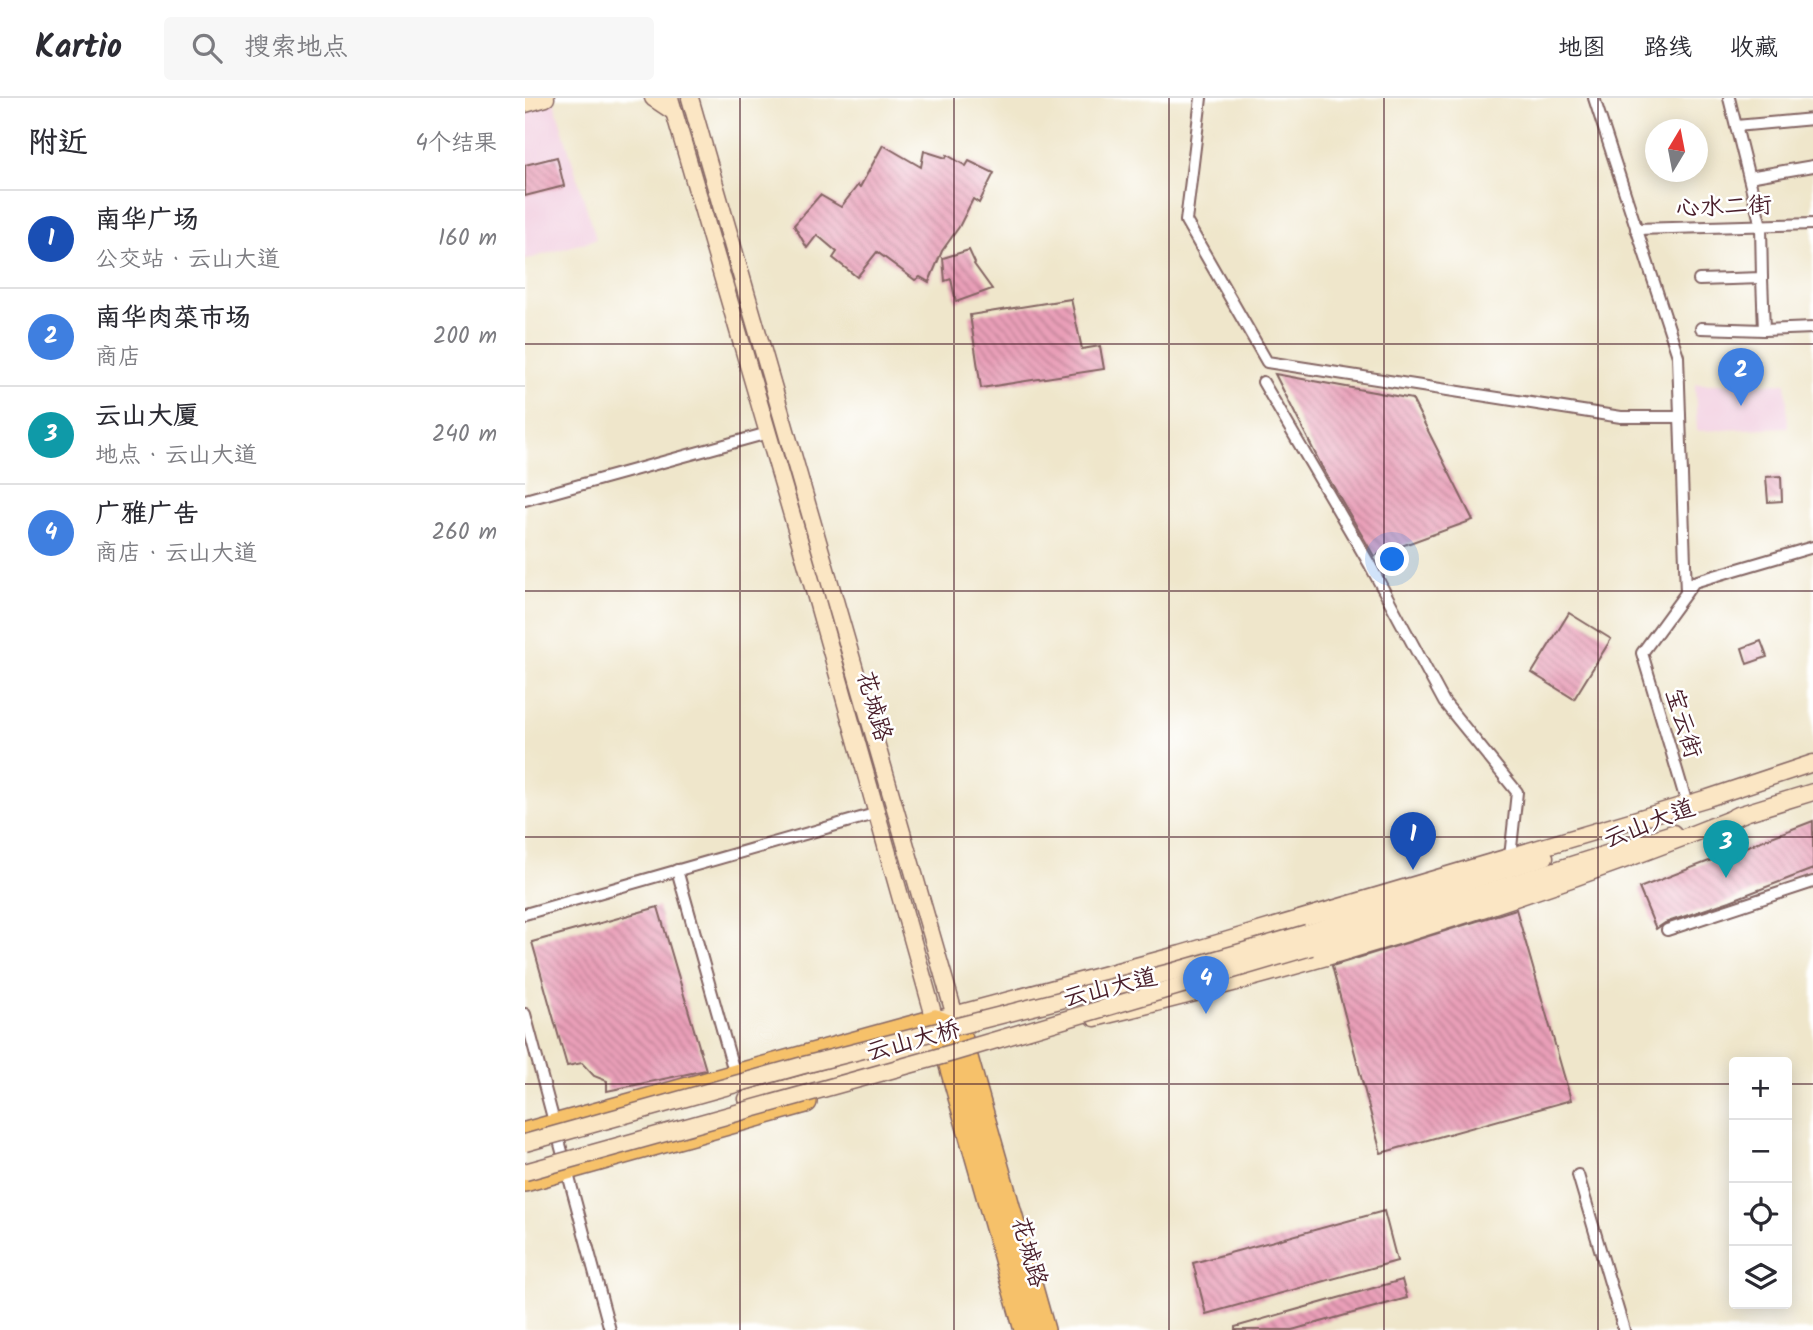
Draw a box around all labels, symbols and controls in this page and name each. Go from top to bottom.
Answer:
search box [164,17,654,80]
text: Kartio [35,22,122,75]
text: 搜索地点 [244,27,348,69]
icon: search [188,29,226,67]
text: 地图 [1558,29,1606,68]
text: 路线 [1644,29,1692,68]
text: 收藏 [1730,29,1778,68]
north arrow [1645,119,1708,182]
text: 附近 [28,120,88,168]
text: 4个结果 [415,126,497,162]
street label: 心水二街 [1675,186,1773,229]
text: 南华广场 [95,200,199,242]
text: 1 [48,221,54,257]
text: 160 m [438,221,497,257]
text: 公交站 · 云山大道 [95,242,280,278]
text: 南华肉菜市场 [95,298,251,340]
text: 2 [44,319,58,355]
text: 200 m [433,319,497,355]
text: 商店 [95,340,141,376]
pin: 2 [1718,348,1764,406]
text: 云山大厦 [95,396,199,438]
text: 3 [45,417,57,453]
text: 240 m [432,417,497,453]
text: 地点 · 云山大道 [95,438,257,474]
text: 广雅广告 [95,494,199,536]
text: 4 [45,515,57,551]
text: 260 m [432,515,497,551]
text: 商店 · 云山大道 [95,536,257,572]
your location [1375,542,1409,576]
street label: 花城路 [845,666,902,746]
street label: 宝云街 [1653,683,1712,764]
street label: 云山大道 [1598,789,1701,860]
pin: 1 [1390,812,1436,870]
pin: 3 [1703,820,1749,878]
pin: 4 [1183,956,1229,1014]
street label: 云山大道 [1059,958,1162,1019]
street label: 云山大桥 [862,1010,965,1073]
map controls [1729,1057,1792,1309]
button: + [1729,1057,1792,1120]
button: − [1729,1120,1792,1183]
button: locate [1729,1183,1792,1246]
street label: 花城路 [1000,1212,1057,1292]
button: layers [1729,1246,1792,1309]

